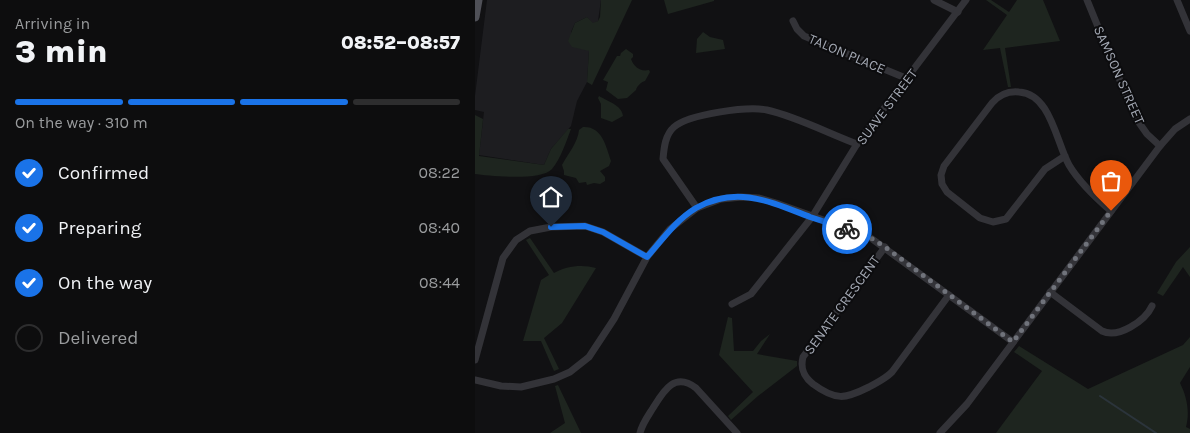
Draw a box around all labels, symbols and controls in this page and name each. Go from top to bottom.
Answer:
text: Arriving in [15,14,90,33]
street label: SAMSON STREET [1090,23,1148,127]
street label: TALON PLACE [806,30,888,78]
text: 08:52–08:57 [341,32,460,54]
text: 3 min [15,33,108,70]
street label: SUAVE STREET [853,65,921,149]
text: On the way · 310 m [15,113,148,132]
icon: check [15,159,43,187]
pin [1090,160,1132,211]
text: Confirmed [58,162,149,184]
text: 08:22 [418,163,460,182]
icon: bag [1097,167,1125,195]
pin [530,176,572,227]
icon: home [537,183,565,211]
courier [822,204,872,254]
icon: check [15,214,43,242]
icon: bike [833,215,861,243]
text: Preparing [58,217,141,239]
text: 08:40 [419,218,460,237]
street label: SENATE CRESCENT [800,252,884,358]
icon: check [15,269,43,297]
text: On the way [58,272,152,294]
text: 08:44 [419,273,460,292]
text: Delivered [58,327,138,349]

